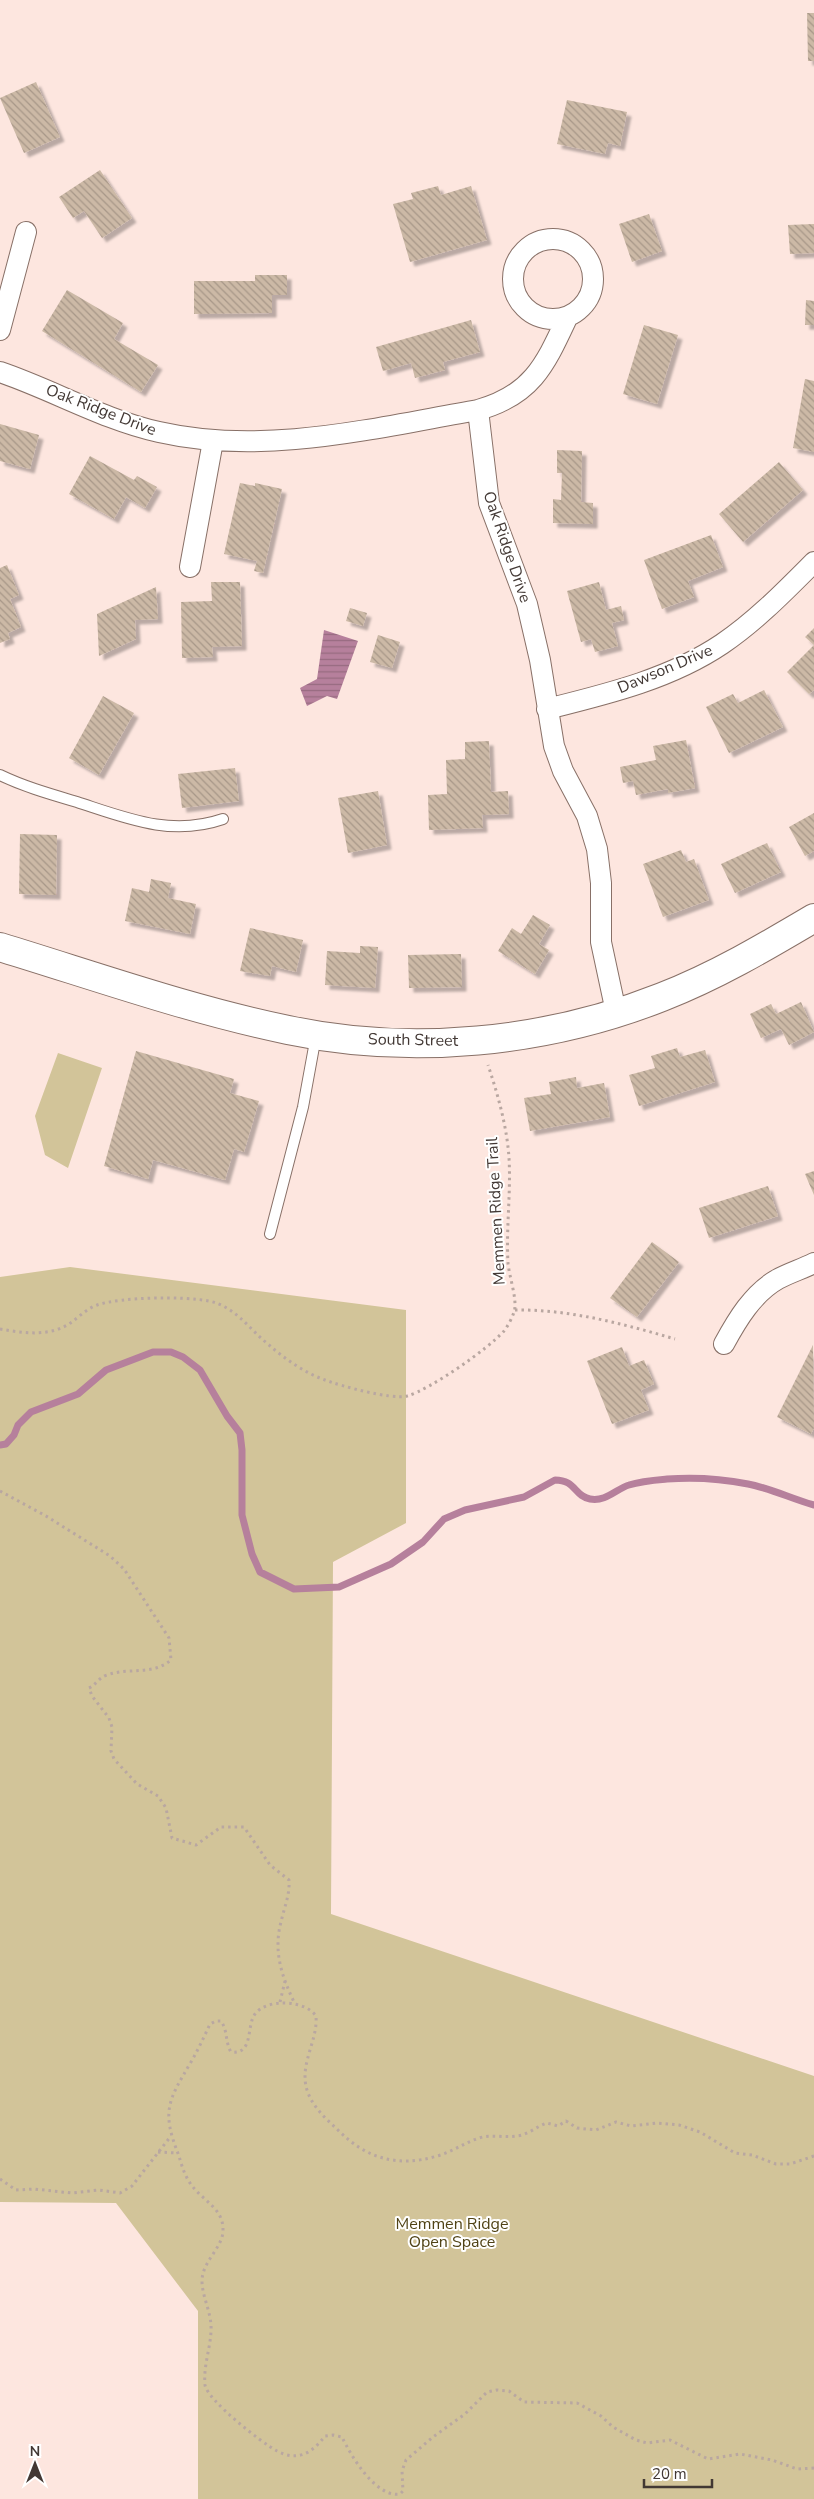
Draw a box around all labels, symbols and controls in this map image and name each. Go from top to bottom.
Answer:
street label: Oak Ridge Drive [43,379,159,441]
street label: Oak Ridge Drive [478,488,536,606]
street label: Dawson Drive [614,639,716,699]
street label: South Street [368,1028,459,1052]
street label: Memmen Ridge Trail [481,1136,511,1285]
park label: Memmen Ridge Open Space [396,2213,508,2253]
north arrow [10,2439,60,2489]
text: N [30,2442,40,2461]
scale bar [644,2456,712,2488]
text: 20 m [652,2464,687,2484]

